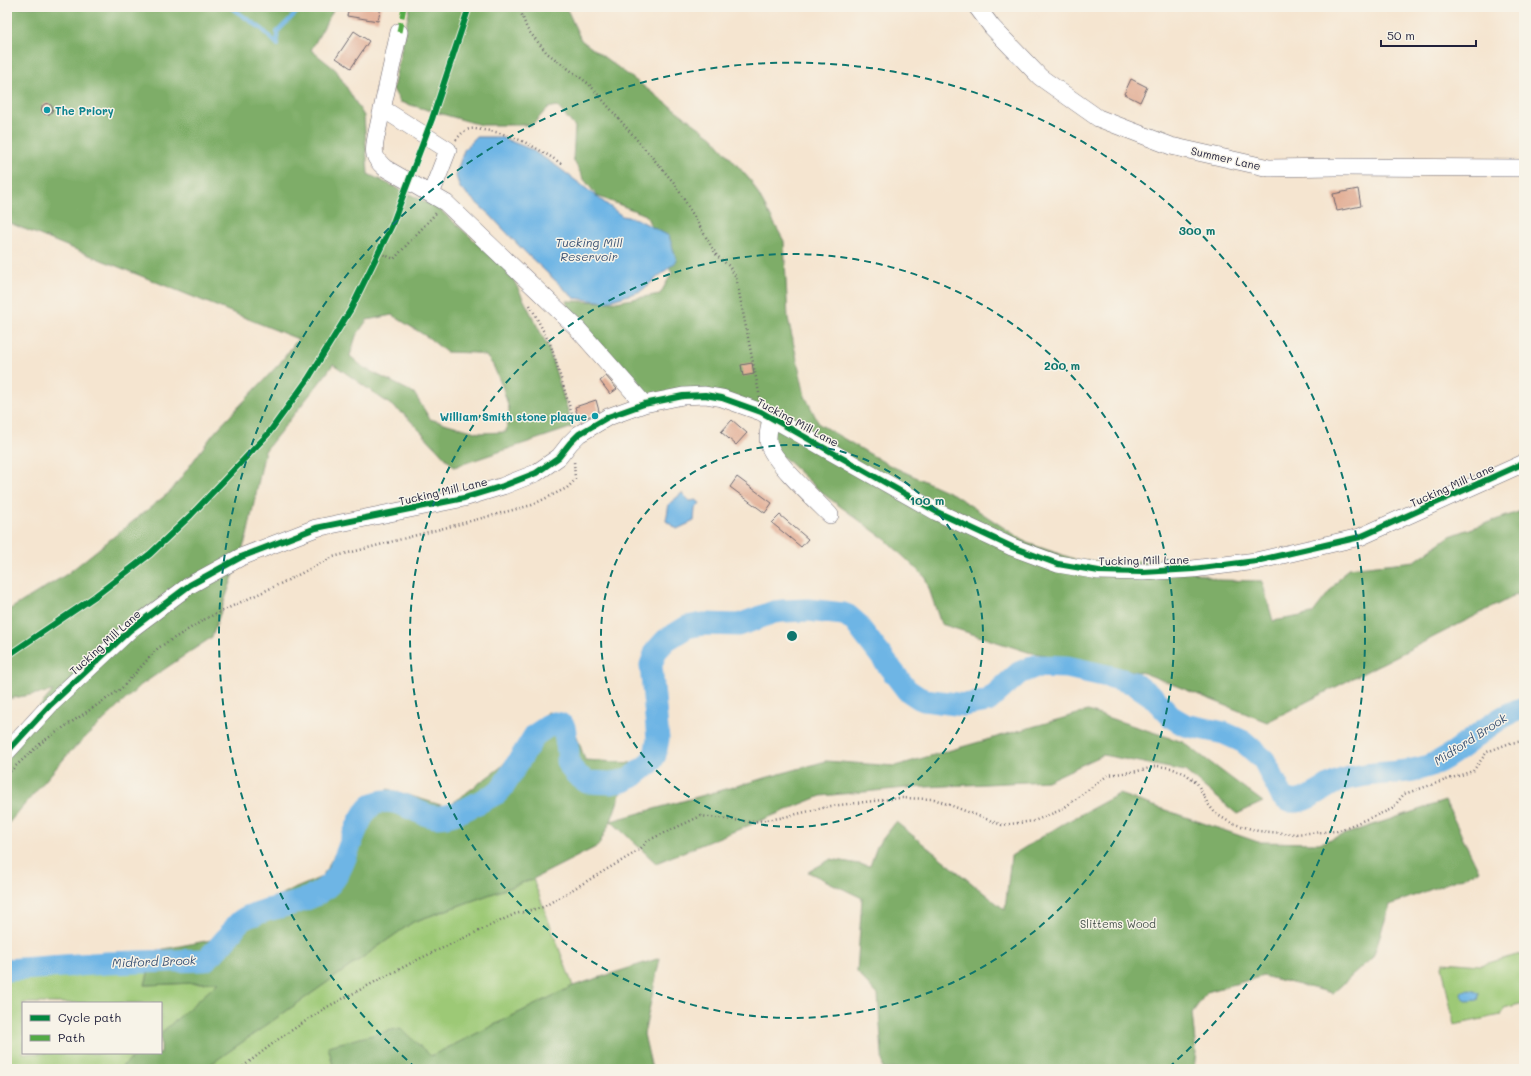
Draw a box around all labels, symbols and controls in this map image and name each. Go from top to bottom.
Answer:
scale bar [1381,22,1476,48]
text: 50 m [1387,27,1415,43]
place label: The Priory [55,103,114,118]
marker: The Priory [42,105,52,115]
street label: Summer Lane [1190,143,1263,173]
text: 300 m [1179,222,1215,238]
water label: Tucking Mill Reservoir [555,234,623,264]
text: 200 m [1044,357,1080,373]
street label: Tucking Mill Lane [755,394,842,450]
place label: William Smith stone plaque [440,409,587,424]
marker: William Smith stone plaque [590,411,600,421]
street label: Tucking Mill Lane [1408,460,1497,510]
street label: Tucking Mill Lane [397,473,489,508]
text: 100 m [910,492,944,508]
street label: Tucking Mill Lane [1099,552,1190,568]
street label: Tucking Mill Lane [66,606,144,678]
centre of rings [785,629,799,643]
water label: Midford Brook [1430,709,1510,769]
park label: Slittems Wood [1080,916,1156,931]
water label: Midford Brook [112,952,197,970]
legend [22,1002,162,1054]
text: Cycle path [58,1009,121,1025]
text: Path [58,1029,85,1045]

